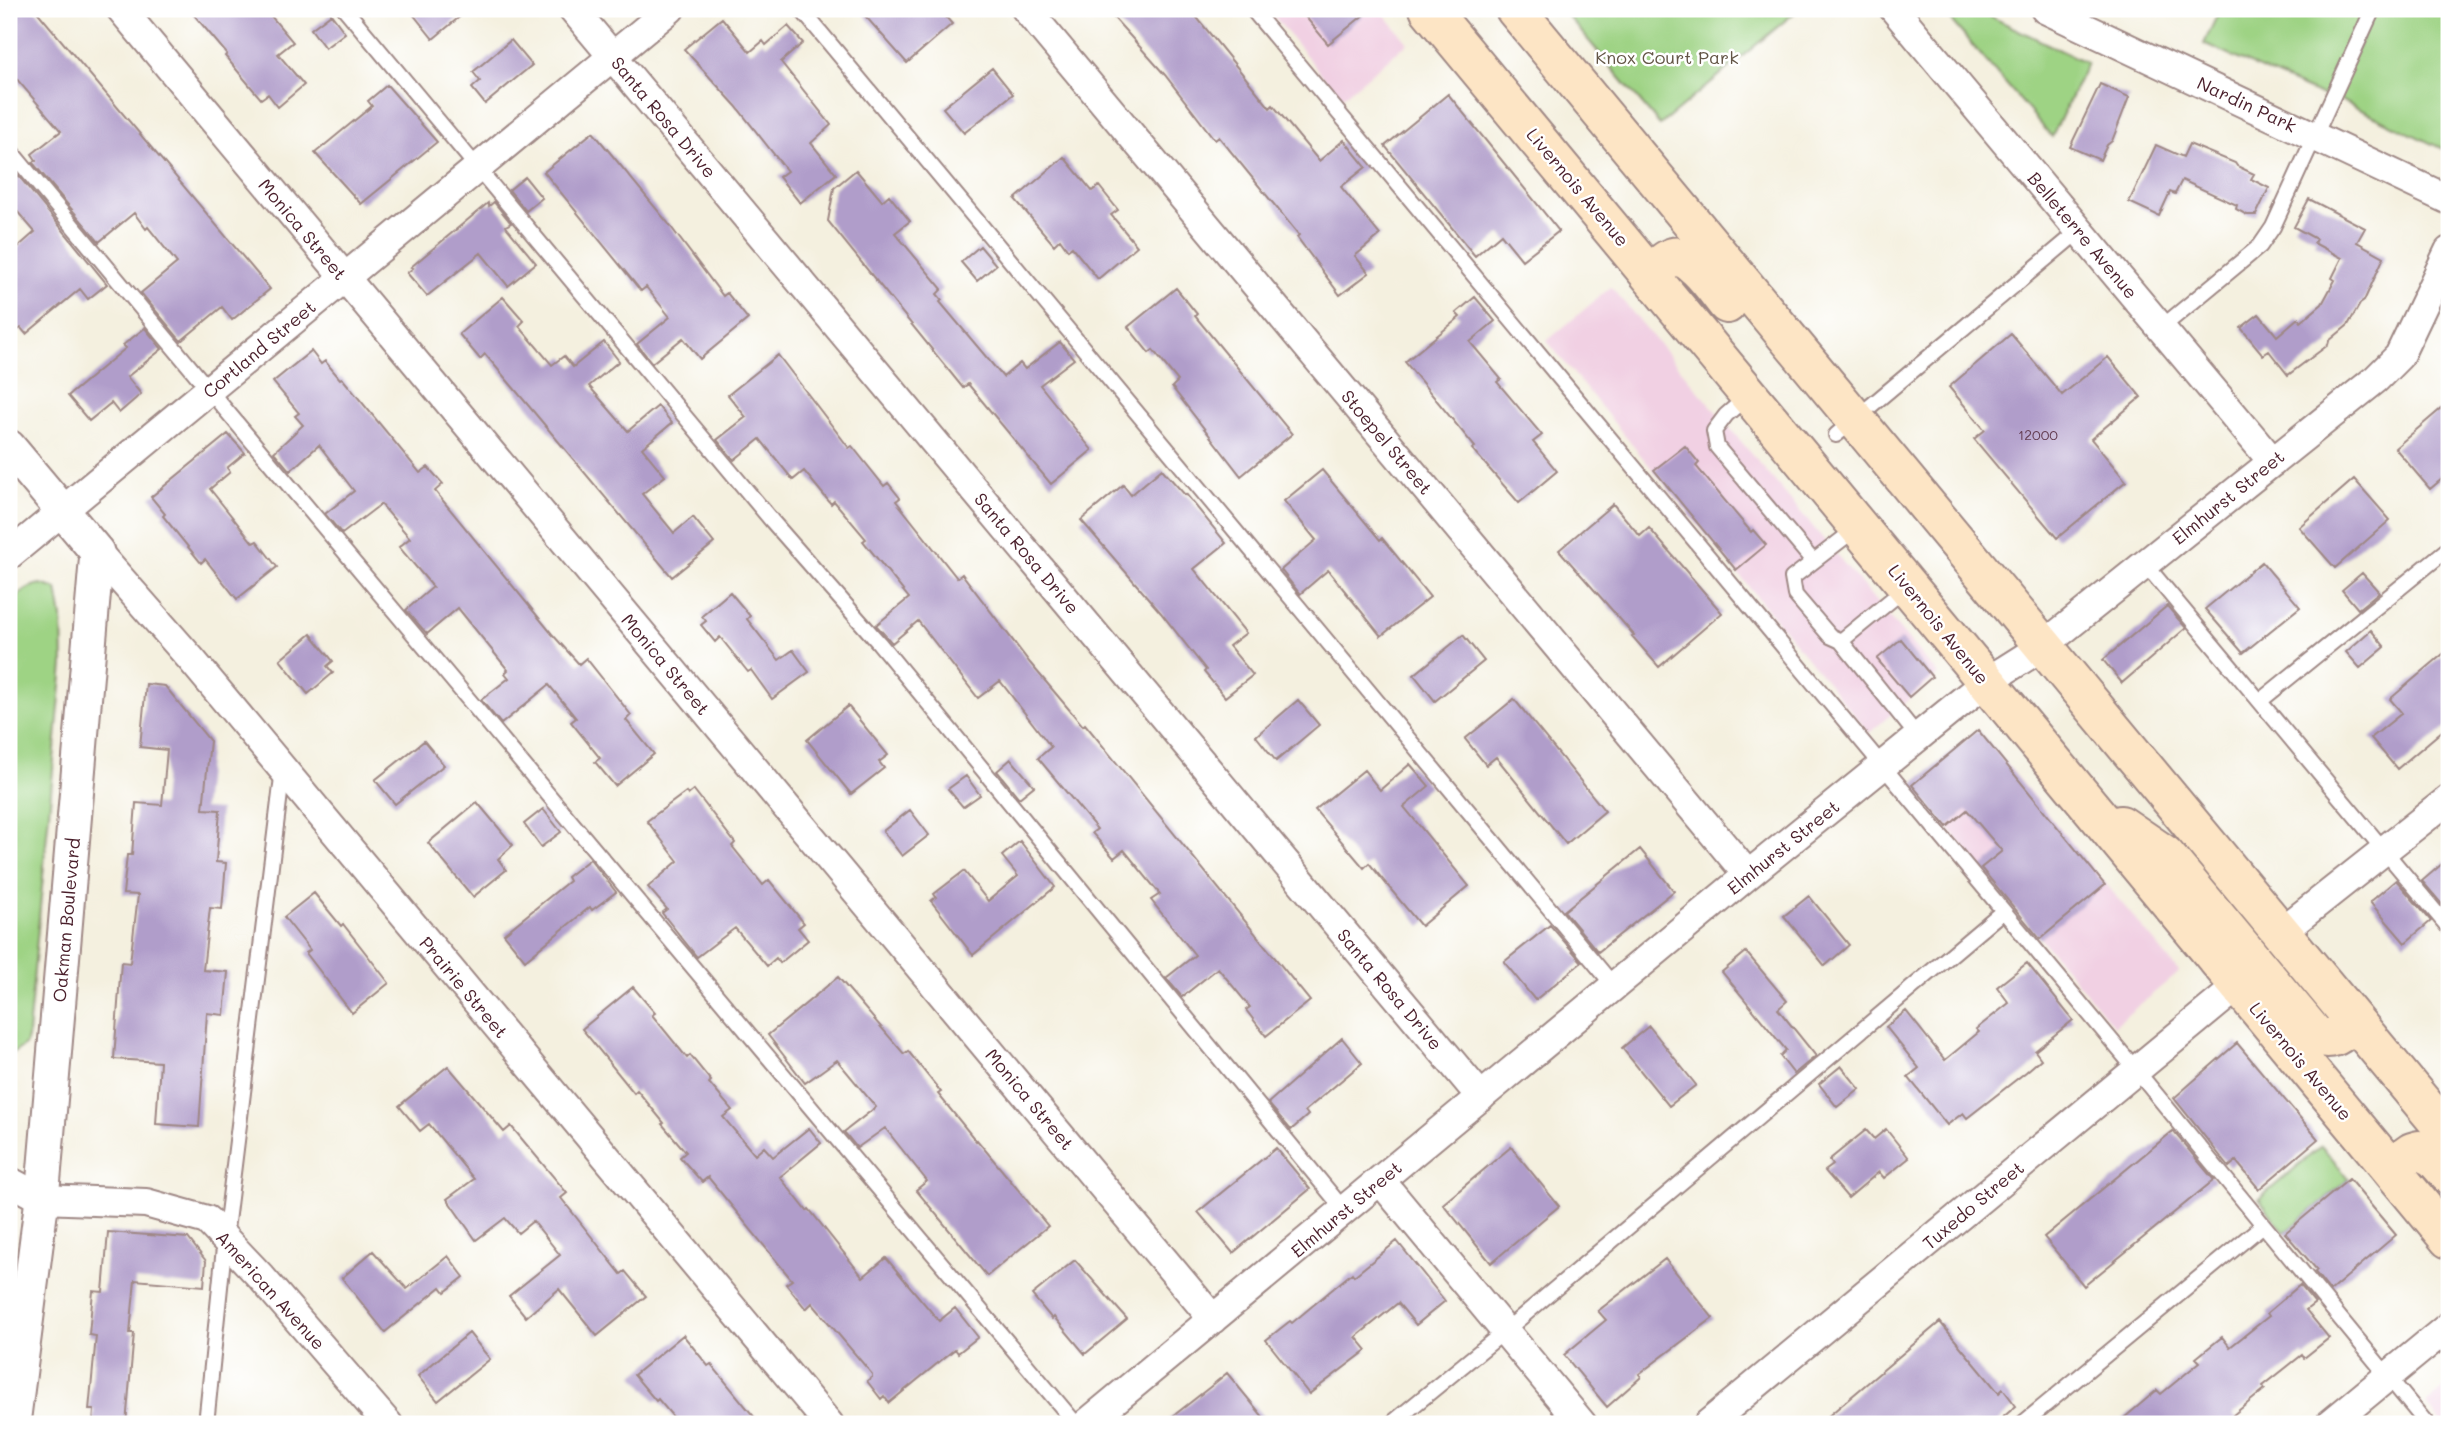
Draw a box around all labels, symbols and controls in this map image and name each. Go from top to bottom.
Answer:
park label: Knox Court Park [1595,45,1739,69]
street label: Santa Rosa Drive [606,51,722,183]
street label: Nardin Park [2193,71,2301,137]
street label: Livernois Avenue [1521,123,1635,251]
street label: Belleterre Avenue [2023,166,2143,304]
street label: Monica Street [254,173,352,285]
street label: Cortland Street [197,295,321,403]
street label: Stoepel Street [1336,385,1438,499]
house number: 12000 [2018,425,2058,444]
street label: Elmhurst Street [2167,444,2289,550]
street label: Santa Rosa Drive [969,487,1085,619]
street label: Livernois Avenue [1883,559,1995,689]
street label: Monica Street [617,608,715,720]
street label: Elmhurst Street [1722,794,1844,900]
street label: Oakman Boulevard [47,837,85,1003]
street label: Santa Rosa Drive [1332,923,1448,1055]
street label: Prairie Street [414,931,514,1043]
street label: Livernois Avenue [2244,997,2358,1125]
street label: Monica Street [981,1043,1079,1155]
street label: Elmhurst Street [1285,1155,1407,1263]
street label: Tuxedo Street [1917,1156,2029,1254]
street label: American Avenue [211,1225,331,1355]

